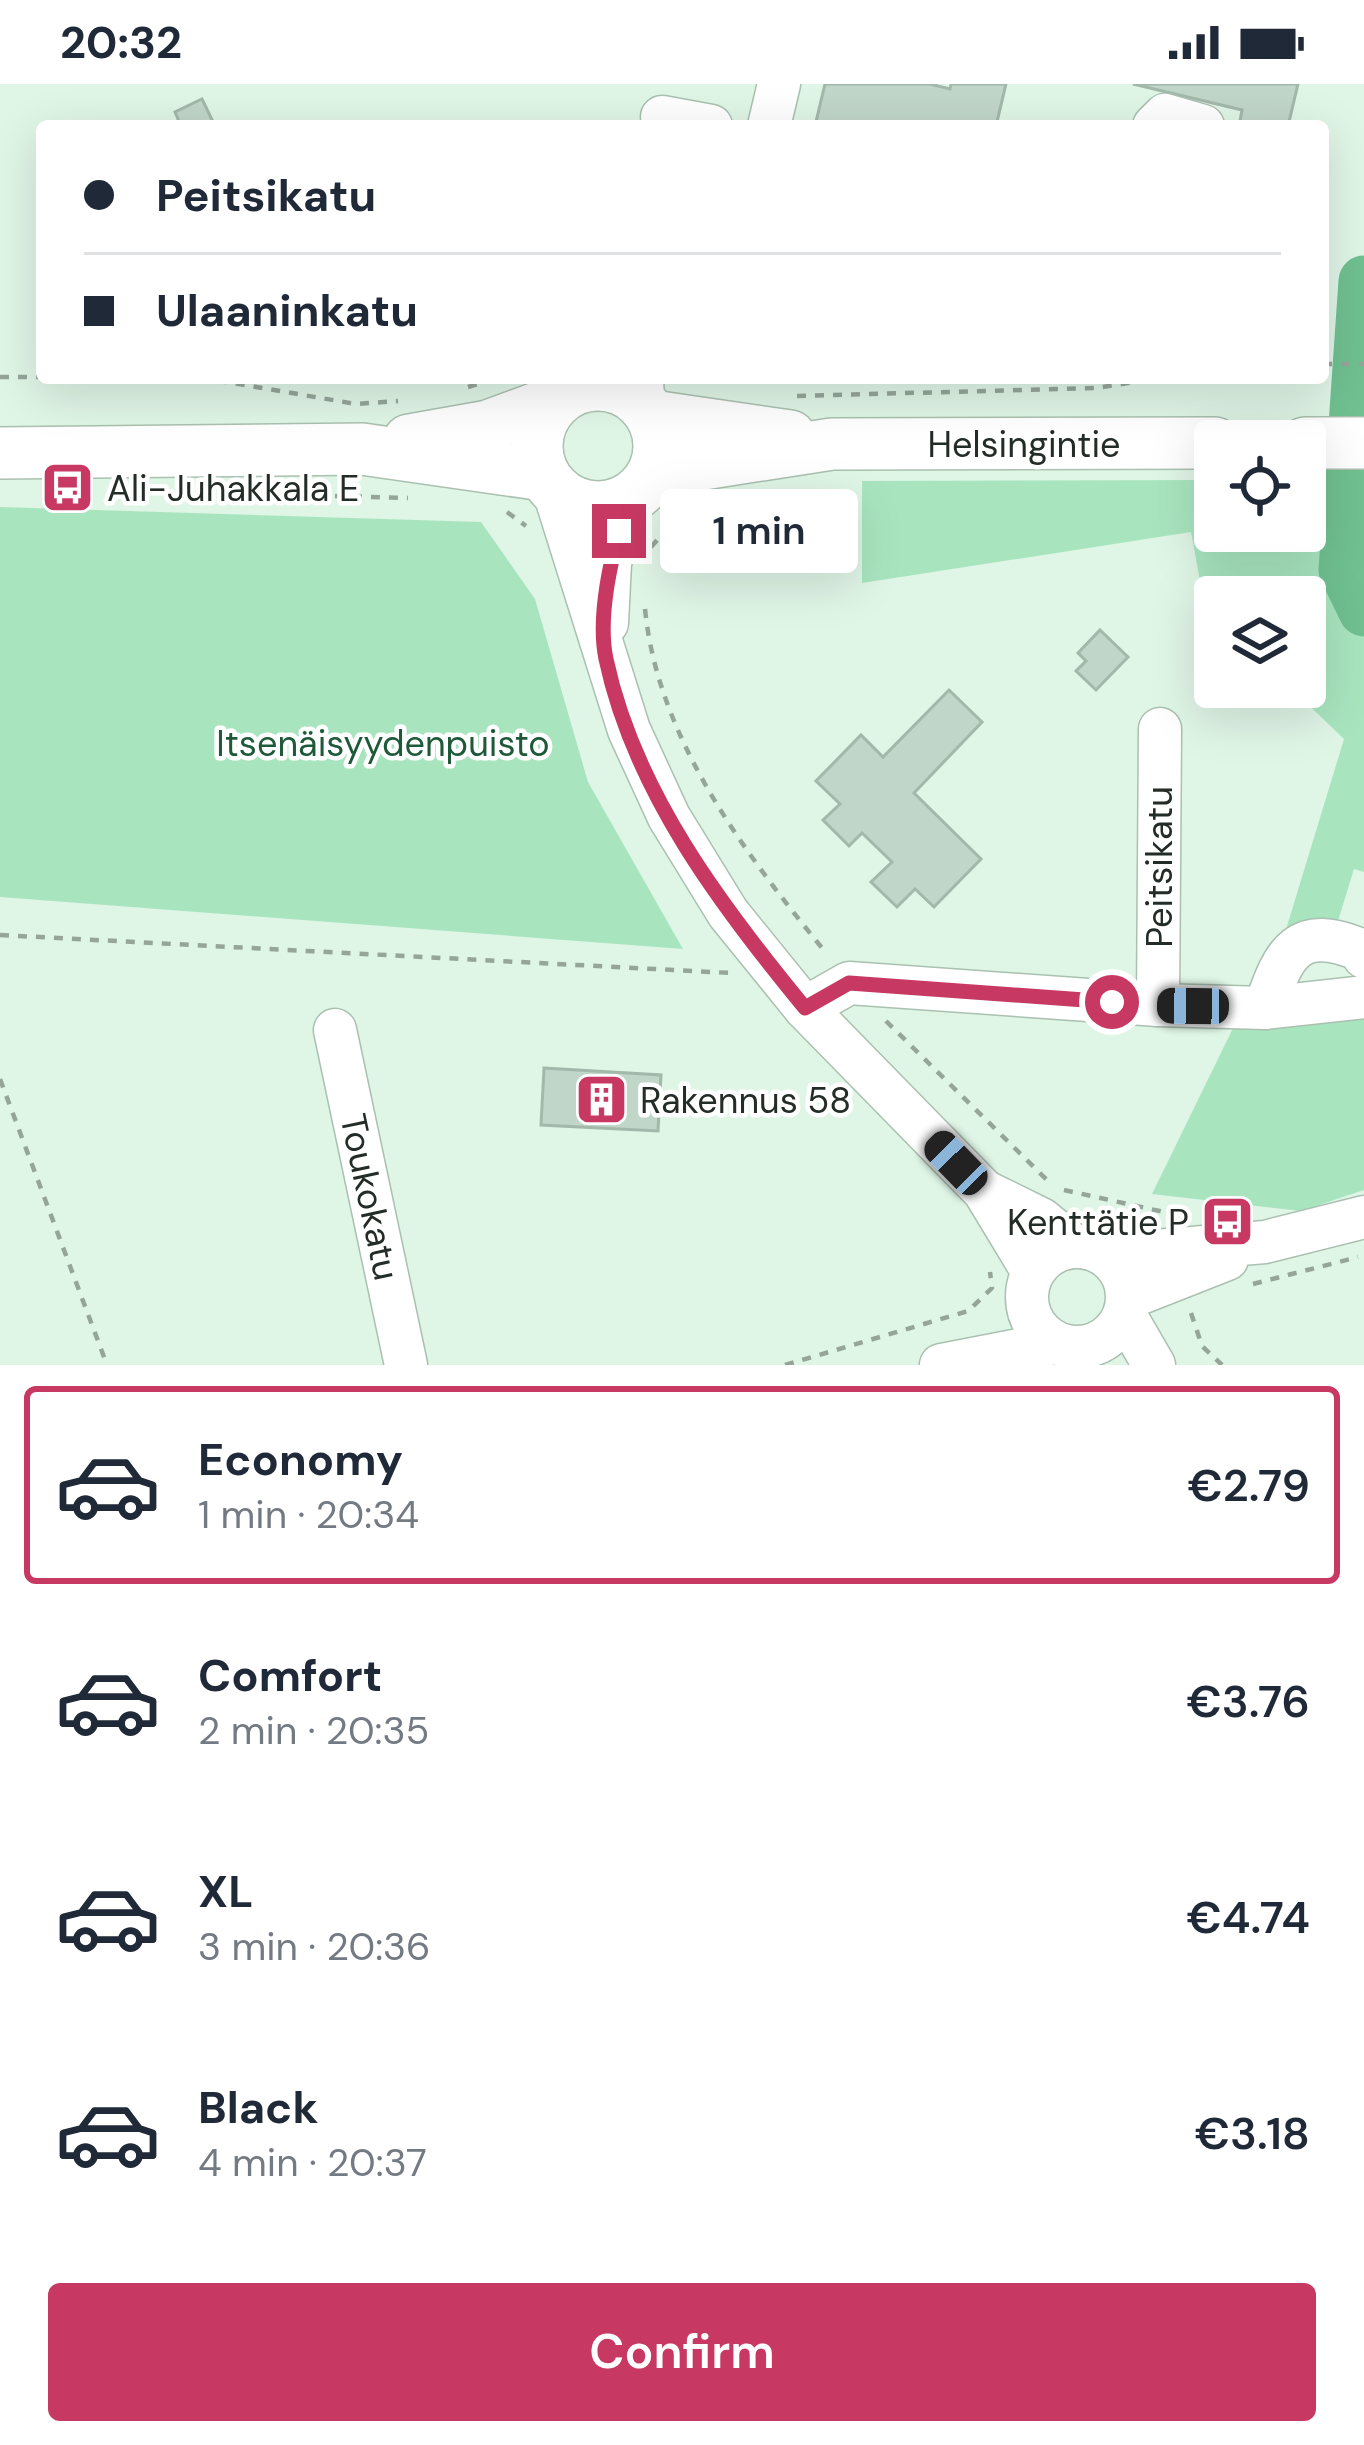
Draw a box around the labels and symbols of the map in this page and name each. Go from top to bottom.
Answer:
street label: Helsingintie [928,421,1120,468]
bus stop icon: Ali-Juhakkala E [40,460,96,516]
place label: Ali-Juhakkala E [107,465,359,512]
callout: 1 min [661,489,859,573]
route end [592,504,646,558]
park label: Itsenäisyydenpuisto [216,720,550,767]
street label: Peitsikatu [1136,786,1183,948]
route start [1085,975,1139,1029]
car [1157,987,1229,1025]
building icon: Rakennus 58 [573,1072,629,1128]
place label: Rakennus 58 [640,1077,851,1124]
street label: Toukokatu [329,1109,411,1285]
car [918,1125,994,1201]
bus stop icon: Kenttätie P [1200,1194,1256,1250]
place label: Kenttätie P [1007,1199,1189,1246]

